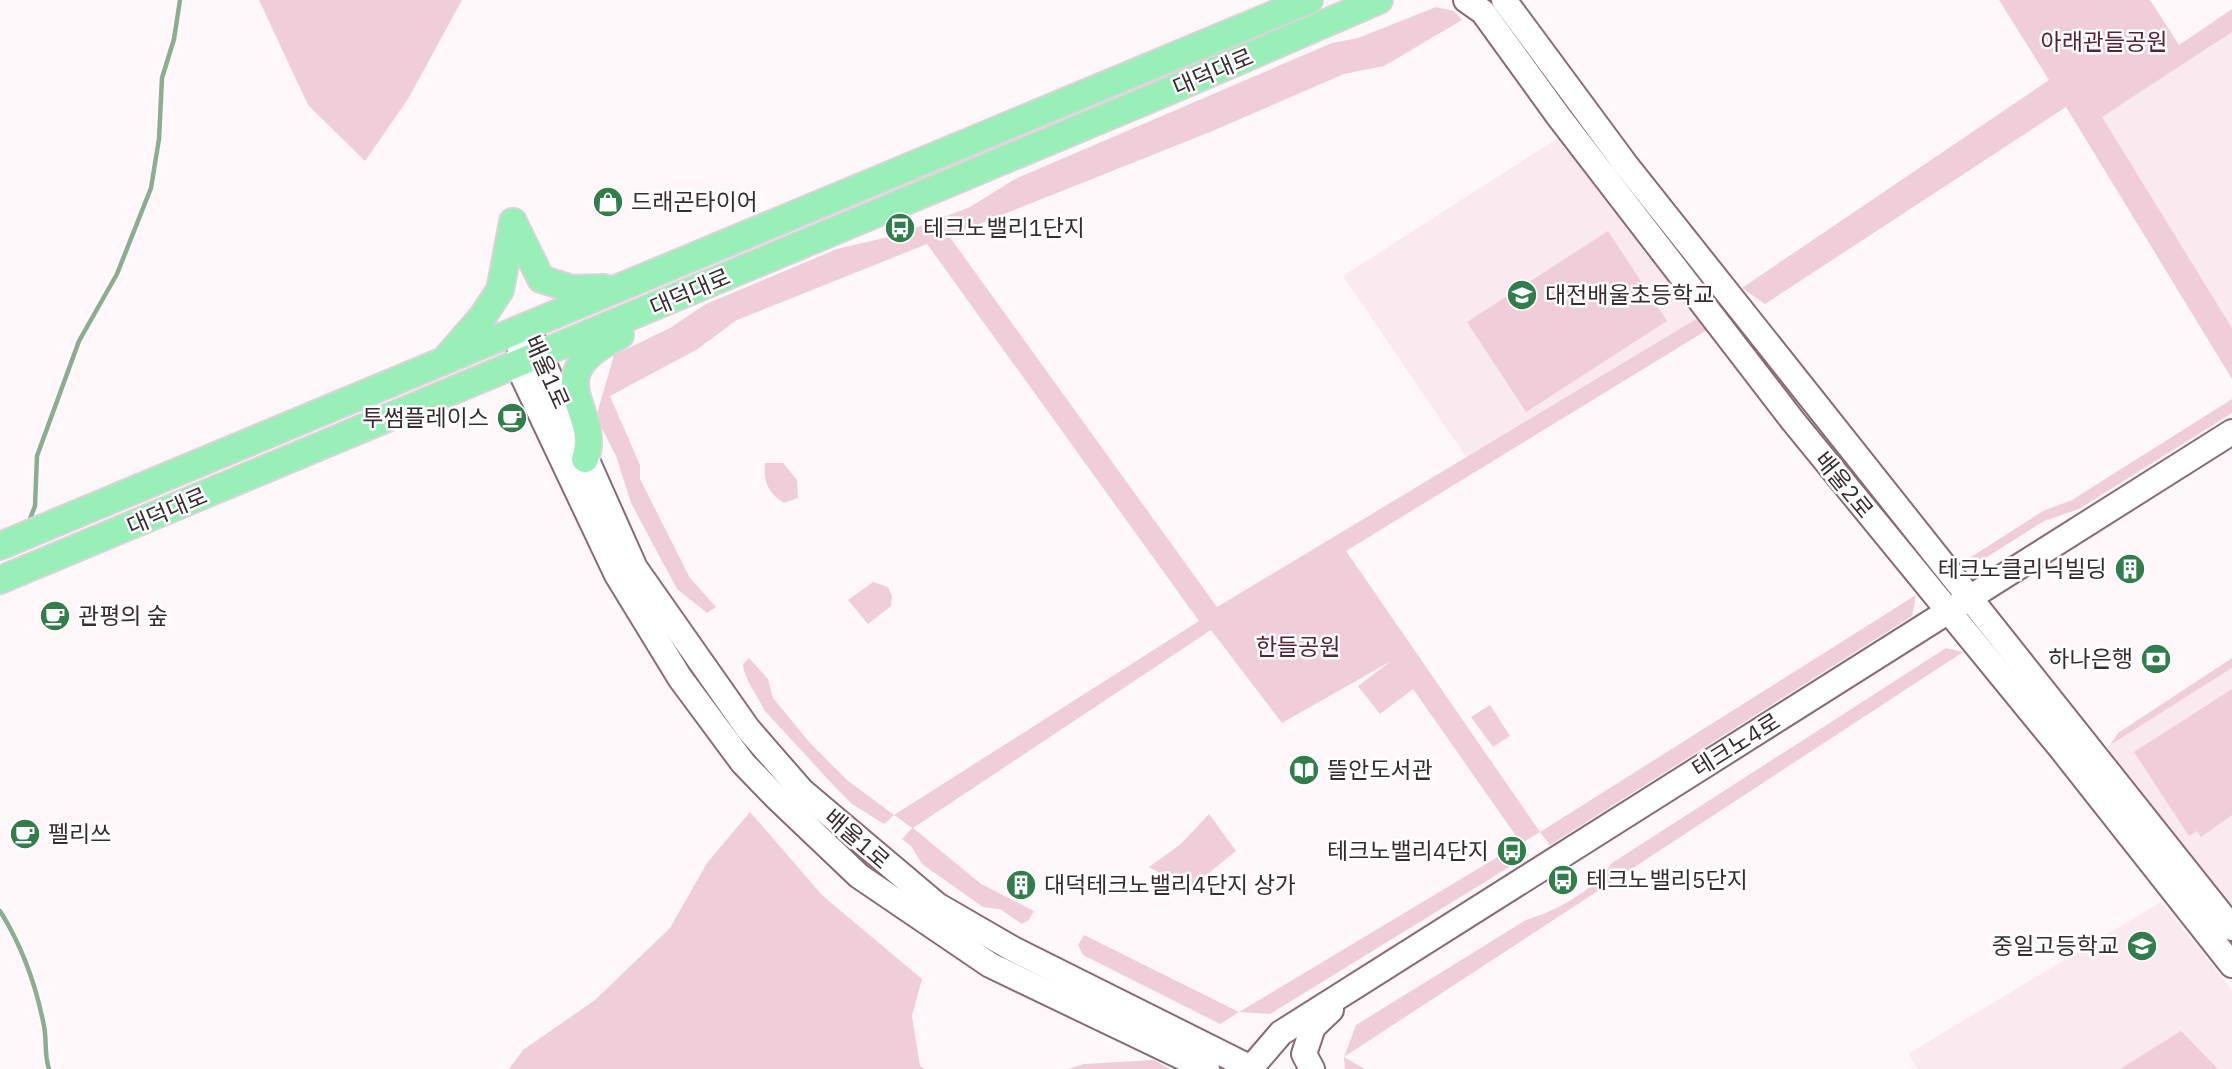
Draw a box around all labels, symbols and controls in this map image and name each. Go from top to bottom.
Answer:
park label: 아래관들공원 [2041,26,2167,56]
street label: 대덕대로 [1168,41,1257,101]
shop icon: 드래곤타이어 [591,185,625,219]
place label: 드래곤타이어 [631,186,758,216]
bus stop icon: 테크노밸리1단지 [883,211,917,245]
place label: 테크노밸리1단지 [923,212,1085,242]
street label: 대덕대로 [645,261,734,321]
school or university icon: 대전배울초등학교 [1505,278,1539,312]
place label: 대전배울초등학교 [1545,279,1714,309]
street label: 배울1로 [518,330,577,413]
cafe icon: 투썸플레이스 [495,401,529,435]
place label: 투썸플레이스 [362,402,489,432]
street label: 배울2로 [1809,445,1881,524]
street label: 대덕대로 [122,480,211,540]
building icon: 테크노클리닉빌딩 [2113,552,2147,586]
place label: 테크노클리닉빌딩 [1938,553,2107,583]
cafe icon: 관평의 숲 [38,599,72,633]
place label: 관평의 숲 [78,600,168,630]
park label: 한들공원 [1256,631,1340,661]
bank icon: 하나은행 [2139,642,2173,676]
place label: 하나은행 [2048,643,2133,673]
street label: 테크노4로 [1686,705,1785,783]
library icon: 뜰안도서관 [1287,753,1321,787]
place label: 뜰안도서관 [1327,754,1433,784]
street label: 배울1로 [819,802,897,875]
cafe icon: 펠리쓰 [8,817,42,851]
place label: 펠리쓰 [48,818,111,848]
bus stop icon: 테크노밸리4단지 [1495,834,1529,868]
place label: 테크노밸리4단지 [1327,835,1489,865]
bus stop icon: 테크노밸리5단지 [1546,863,1580,897]
place label: 테크노밸리5단지 [1586,864,1748,894]
building icon: 대덕테크노밸리4단지 상가 [1004,868,1038,902]
place label: 대덕테크노밸리4단지 상가 [1044,869,1296,899]
school or university icon: 중일고등학교 [2125,929,2159,963]
place label: 중일고등학교 [1992,930,2119,960]

